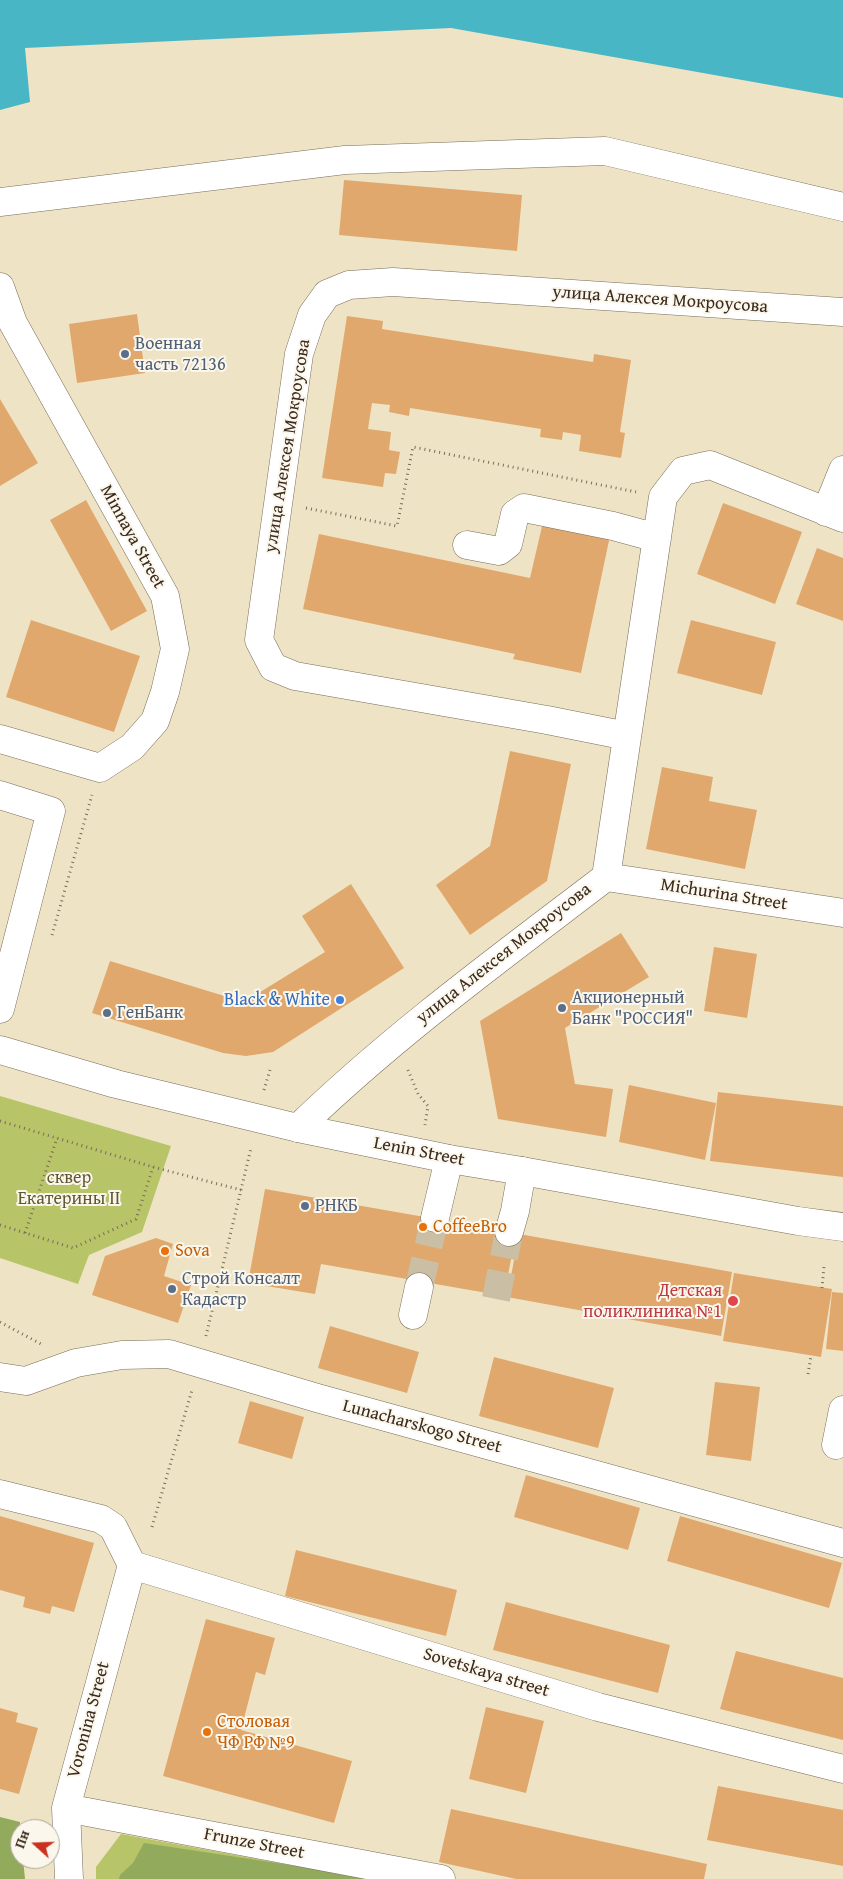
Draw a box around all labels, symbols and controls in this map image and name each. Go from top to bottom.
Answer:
street label: улица Алексея Мокроусова [551,282,769,318]
place label: Военная часть 72136 [135,333,226,376]
street label: улица Алексея Мокроусова [260,338,316,554]
marker: Военная часть 72136 [119,348,131,360]
street label: Minnaya Street [95,481,169,593]
street label: Michurina Street [659,874,789,916]
street label: улица Алексея Мокроусова [412,879,596,1029]
place label: Акционерный Банк "РОССИЯ" [572,987,693,1030]
place label: Black & White [224,989,330,1011]
marker: Black & White [334,994,346,1006]
place label: ГенБанк [117,1002,183,1024]
marker: Акционерный Банк "РОССИЯ" [556,1002,568,1014]
marker: ГенБанк [101,1007,113,1019]
street label: Lenin Street [372,1133,466,1171]
park label: cквер Екатерины II [18,1167,120,1210]
place label: РНКБ [315,1195,358,1217]
marker: РНКБ [299,1200,311,1212]
place label: CoffeeBro [433,1216,507,1238]
marker: CoffeeBro [417,1221,429,1233]
place label: Sova [175,1240,210,1262]
marker: Sova [159,1245,171,1257]
place label: Строй Консалт Кадастр [182,1268,300,1310]
place label: Детская поликлиника №1 [583,1280,722,1322]
marker: Строй Консалт Кадастр [166,1283,178,1295]
marker: Детская поликлиника №1 [726,1294,740,1308]
street label: Lunacharskogo Street [340,1395,504,1459]
street label: Sovetskaya street [420,1644,552,1702]
street label: Voronina Street [63,1659,115,1781]
place label: Столовая ЧФ РФ №9 [217,1711,295,1754]
marker: Столовая ЧФ РФ №9 [201,1726,213,1738]
north arrow [10,1819,60,1869]
street label: Frunze Street [202,1824,306,1864]
text: Пн [9,1827,34,1851]

